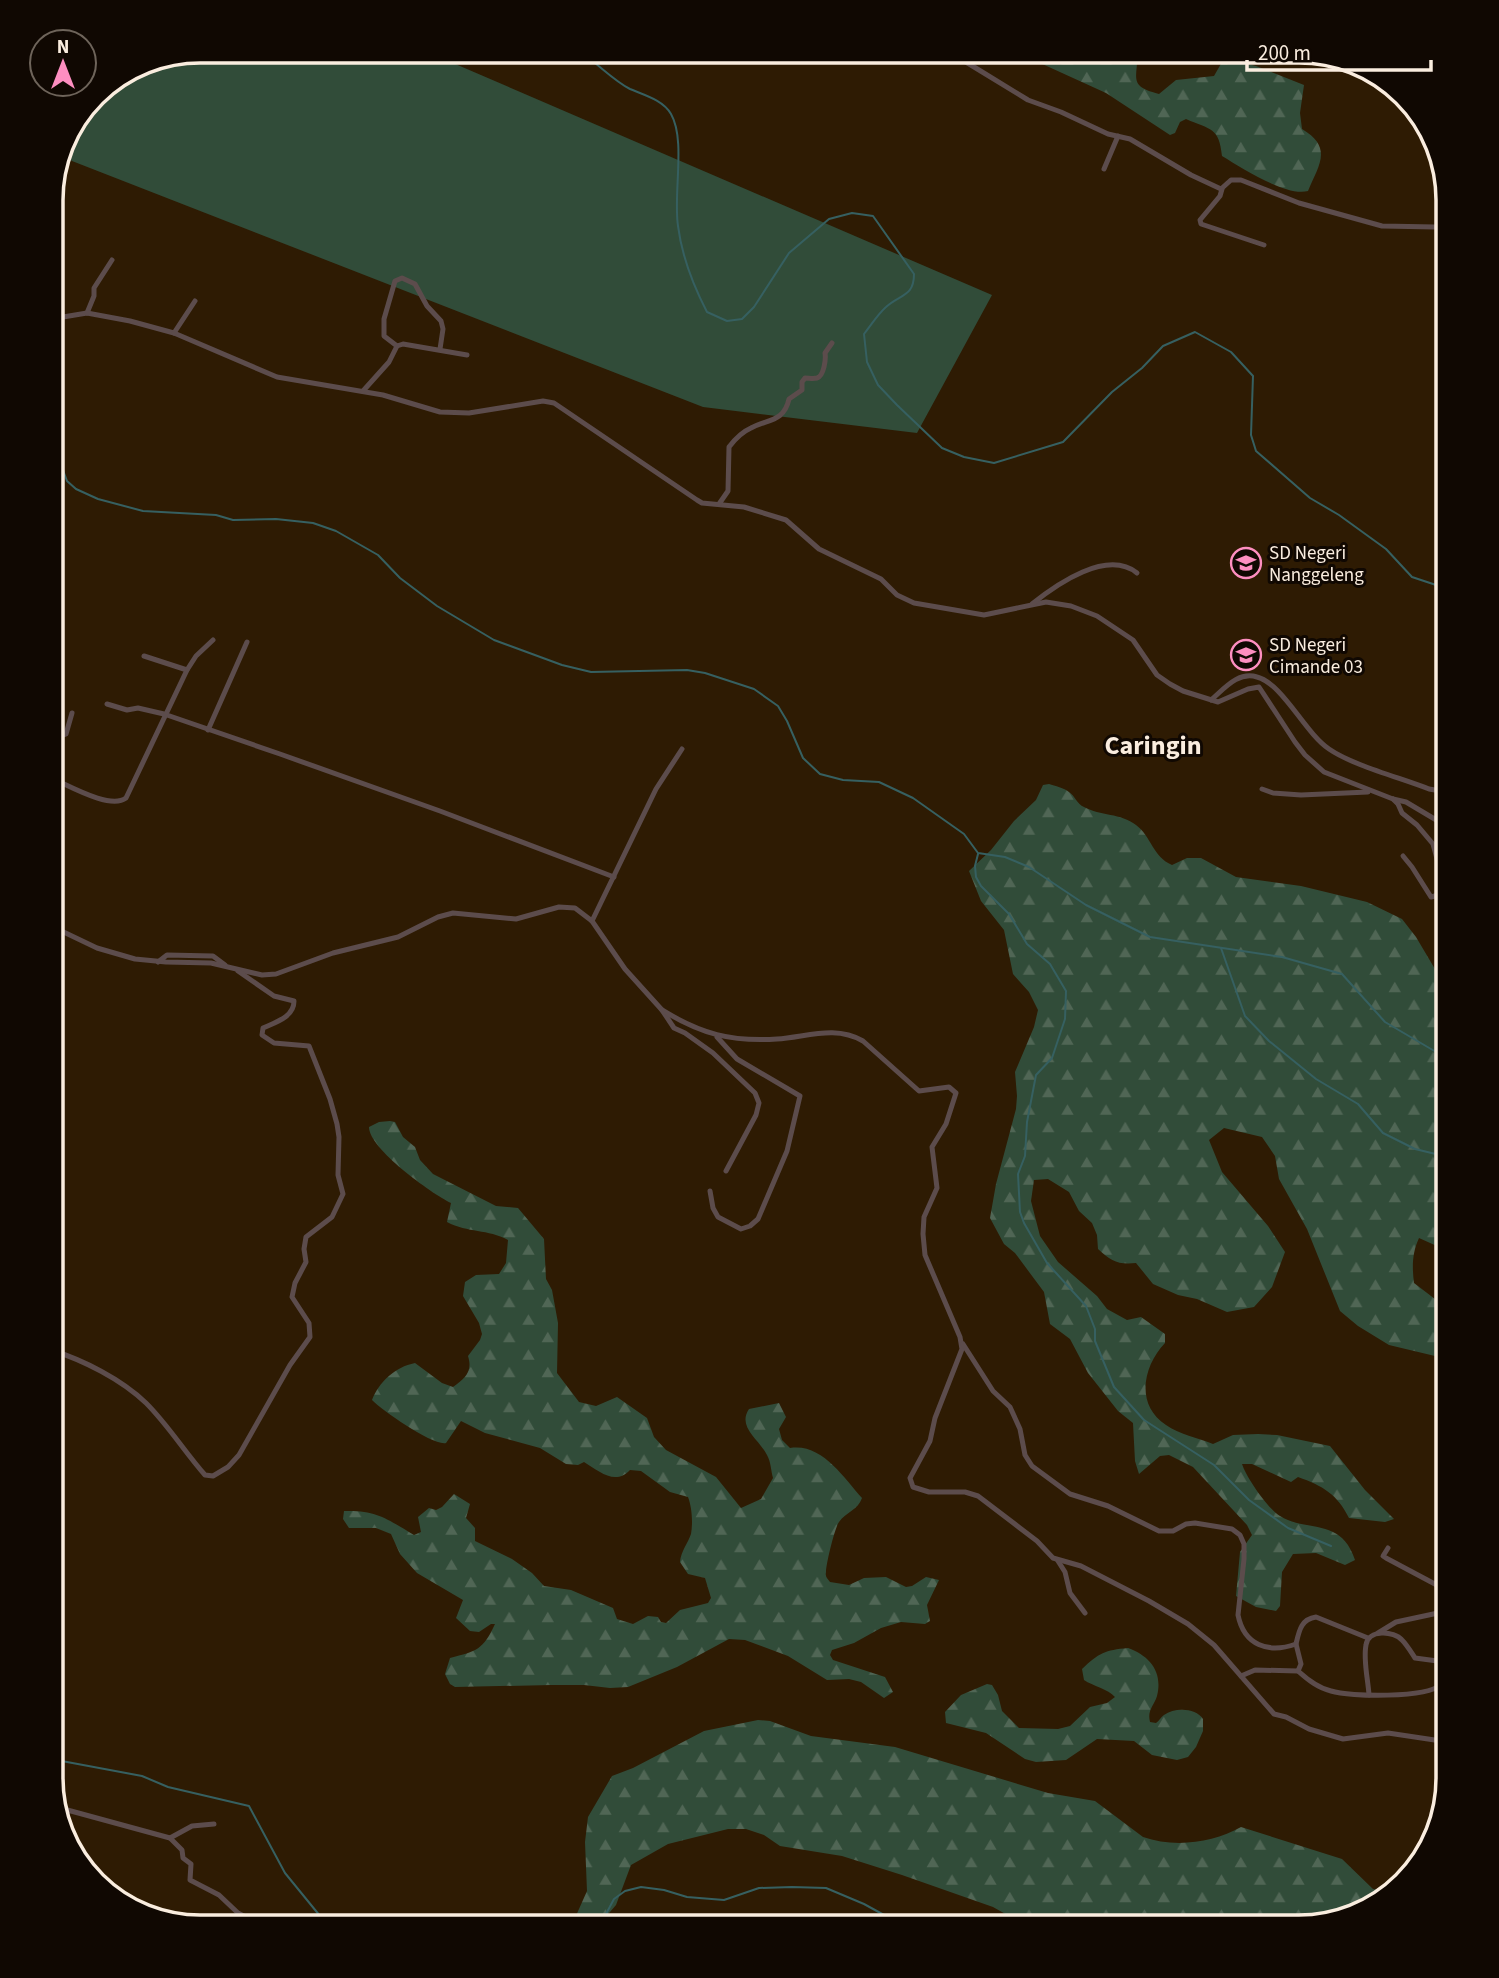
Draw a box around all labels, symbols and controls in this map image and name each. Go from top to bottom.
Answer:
north arrow [28,28,98,98]
scale bar [1247,28,1431,72]
text: N [57,34,69,61]
text: 200 m [1258,38,1311,68]
place label: SD Negeri Nanggeleng [1269,540,1364,589]
school or university icon: SD Negeri Nanggeleng [1229,546,1263,580]
place label: SD Negeri Cimande 03 [1269,632,1363,681]
school or university icon: SD Negeri Cimande 03 [1229,638,1263,672]
district label: Caringin [1104,727,1202,764]

